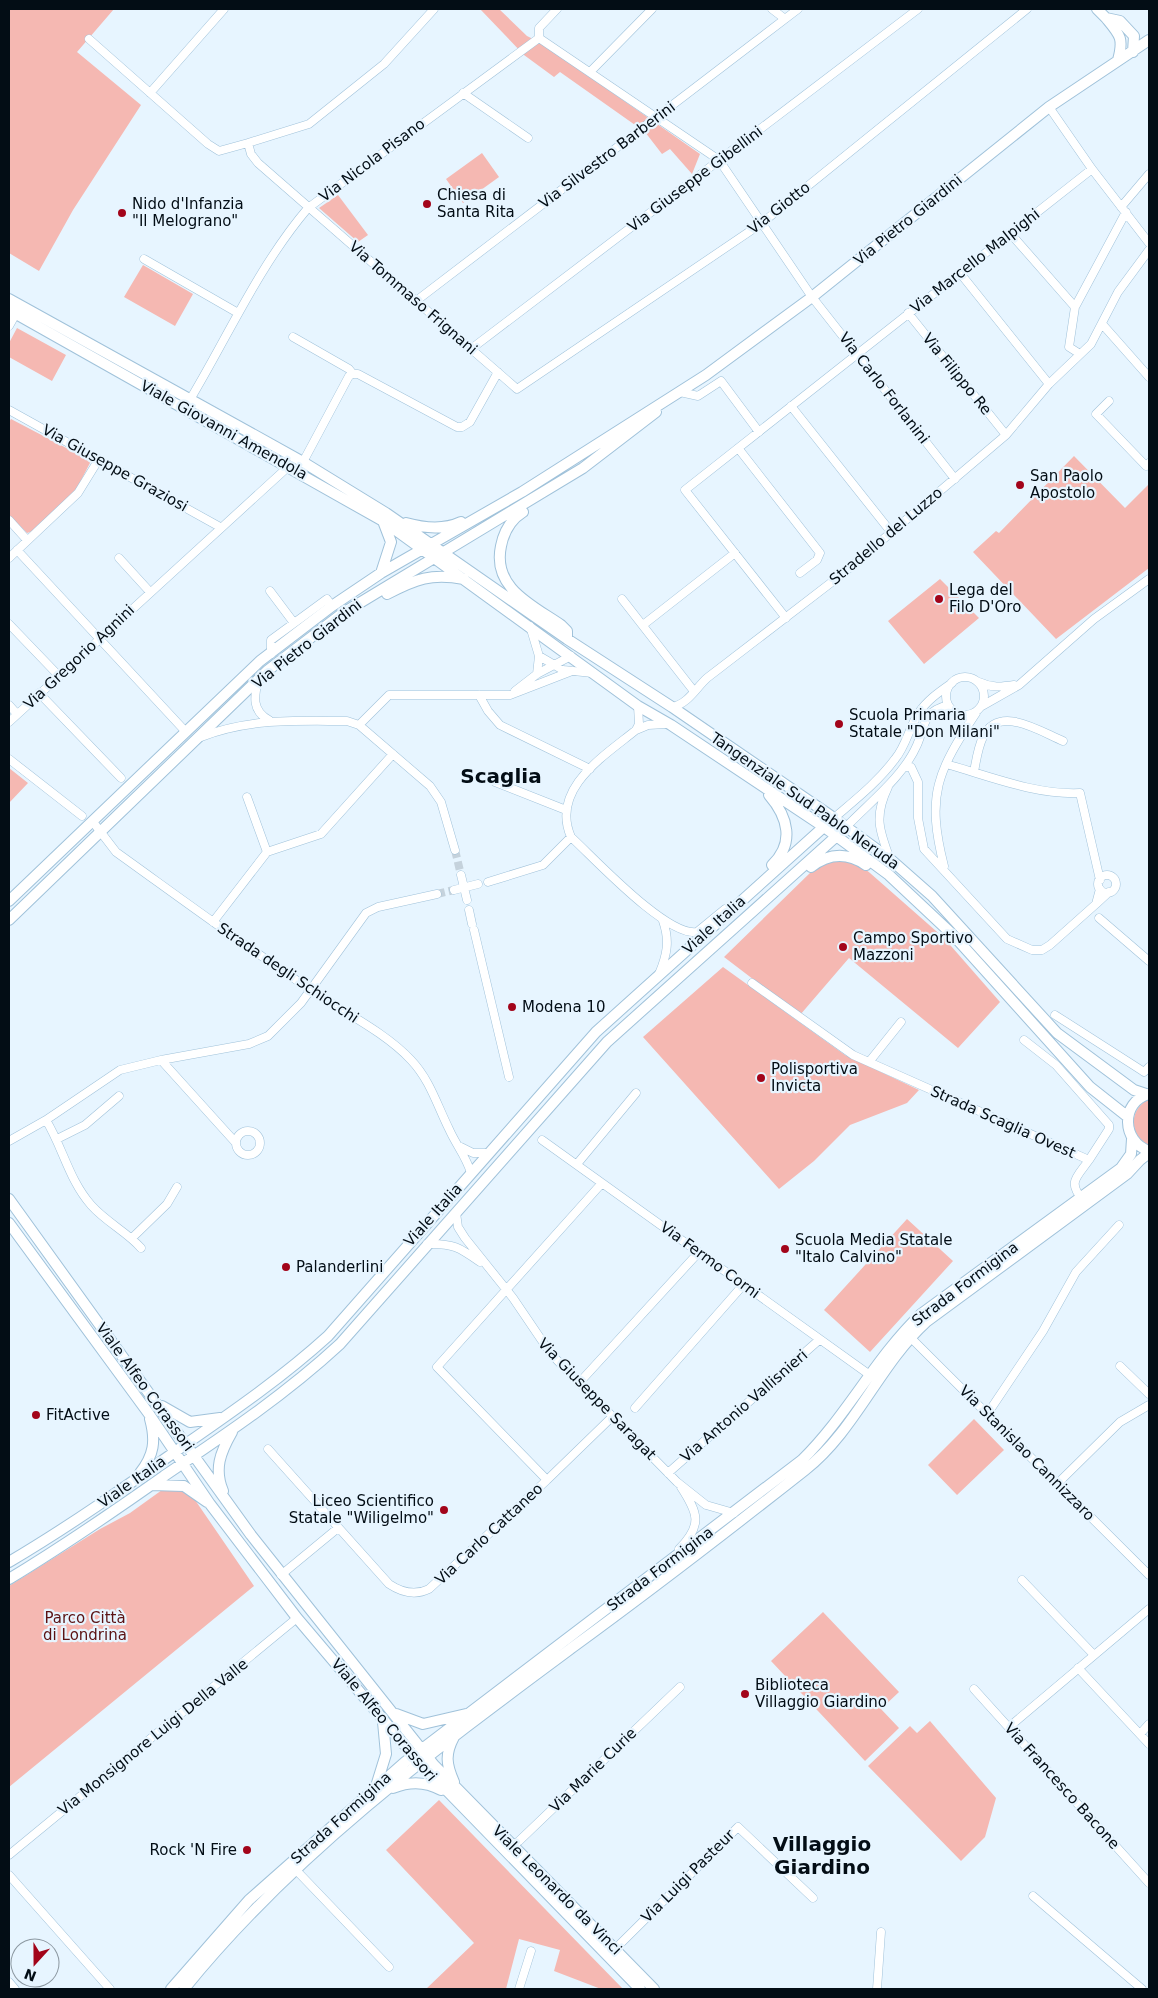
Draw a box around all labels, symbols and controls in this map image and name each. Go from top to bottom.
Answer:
street label: Via Silvestro Barberini [535,98,679,212]
street label: Via Nicola Pisano [316,114,428,206]
street label: Via Giuseppe Gibellini [624,122,766,236]
street label: Via Pietro Giardini [850,171,966,269]
street label: Via Giotto [744,178,814,238]
place label: Chiesa di Santa Rita [437,186,515,221]
place label: Nido d'Infanzia "Il Melograno" [132,195,244,230]
marker: Chiesa di Santa Rita [421,198,433,210]
street label: Via Marcello Malpighi [907,205,1043,317]
marker: Nido d'Infanzia "Il Melograno" [116,207,128,219]
street label: Via Tommaso Frignani [345,237,481,359]
street label: Via Carlo Forlanini [835,329,933,447]
street label: Via Filippo Re [919,329,995,419]
street label: Viale Giovanni Amendola [137,377,311,483]
street label: Via Giuseppe Graziosi [39,420,191,516]
place label: San Paolo Apostolo [1030,467,1103,502]
marker: San Paolo Apostolo [1014,479,1026,491]
street label: Stradello del Luzzo [826,483,946,589]
place label: Lega del Filo D'Oro [949,581,1021,616]
marker: Lega del Filo D'Oro [933,593,945,605]
street label: Via Pietro Giardini [249,596,365,692]
street label: Via Gregorio Agnini [20,601,138,713]
place label: Scuola Primaria Statale "Don Milani" [849,706,1000,741]
marker: Scuola Primaria Statale "Don Milani" [833,718,845,730]
street label: Tangenziale Sud Pablo Neruda [706,728,903,873]
district label: Scaglia [460,764,542,788]
street label: Viale Italia [679,892,749,958]
street label: Strada degli Schiocchi [214,919,362,1027]
place label: Campo Sportivo Mazzoni [853,929,973,964]
marker: Campo Sportivo Mazzoni [837,941,849,953]
place label: Modena 10 [522,998,605,1016]
marker: Modena 10 [506,1001,518,1013]
place label: Polisportiva Invicta [771,1060,858,1095]
marker: Polisportiva Invicta [755,1072,767,1084]
street label: Strada Scaglia Ovest [928,1082,1078,1162]
street label: Viale Italia [400,1180,466,1250]
street label: Via Fermo Corni [657,1218,763,1302]
place label: Scuola Media Statale "Italo Calvino" [795,1231,952,1266]
street label: Strada Formigina [908,1238,1022,1330]
marker: Scuola Media Statale "Italo Calvino" [779,1243,791,1255]
place label: Palanderlini [296,1258,383,1276]
marker: Palanderlini [280,1261,292,1273]
street label: Viale Alfeo Corassori [92,1319,198,1455]
street label: Via Giuseppe Saragat [534,1334,660,1464]
street label: Via Antonio Vallisnieri [677,1346,811,1466]
street label: Via Stanislao Cannizzaro [955,1381,1099,1525]
place label: FitActive [46,1406,110,1424]
marker: FitActive [30,1409,42,1421]
street label: Viale Italia [95,1452,169,1512]
street label: Via Carlo Cattaneo [431,1479,547,1589]
place label: Liceo Scientifico Statale "Wiligelmo" [289,1492,434,1527]
marker: Liceo Scientifico Statale "Wiligelmo" [438,1504,450,1516]
street label: Strada Formigina [603,1523,717,1615]
park label: Parco Città di Londrina [43,1609,127,1644]
street label: Via Monsignore Luigi Della Valle [55,1655,251,1819]
street label: Viale Alfeo Corassori [327,1655,441,1785]
place label: Biblioteca Villaggio Giardino [755,1676,887,1711]
marker: Biblioteca Villaggio Giardino [739,1688,751,1700]
street label: Via Francesco Bacone [1001,1719,1123,1853]
street label: Via Marie Curie [546,1724,640,1816]
street label: Strada Formigina [287,1768,395,1868]
street label: Viale Leonardo da Vinci [489,1822,625,1958]
street label: Via Luigi Pasteur [638,1825,739,1926]
district label: Villaggio Giardino [773,1832,871,1879]
place label: Rock 'N Fire [149,1841,237,1859]
marker: Rock 'N Fire [241,1844,253,1856]
north arrow [10,1938,60,1988]
text: N [22,1966,39,1985]

